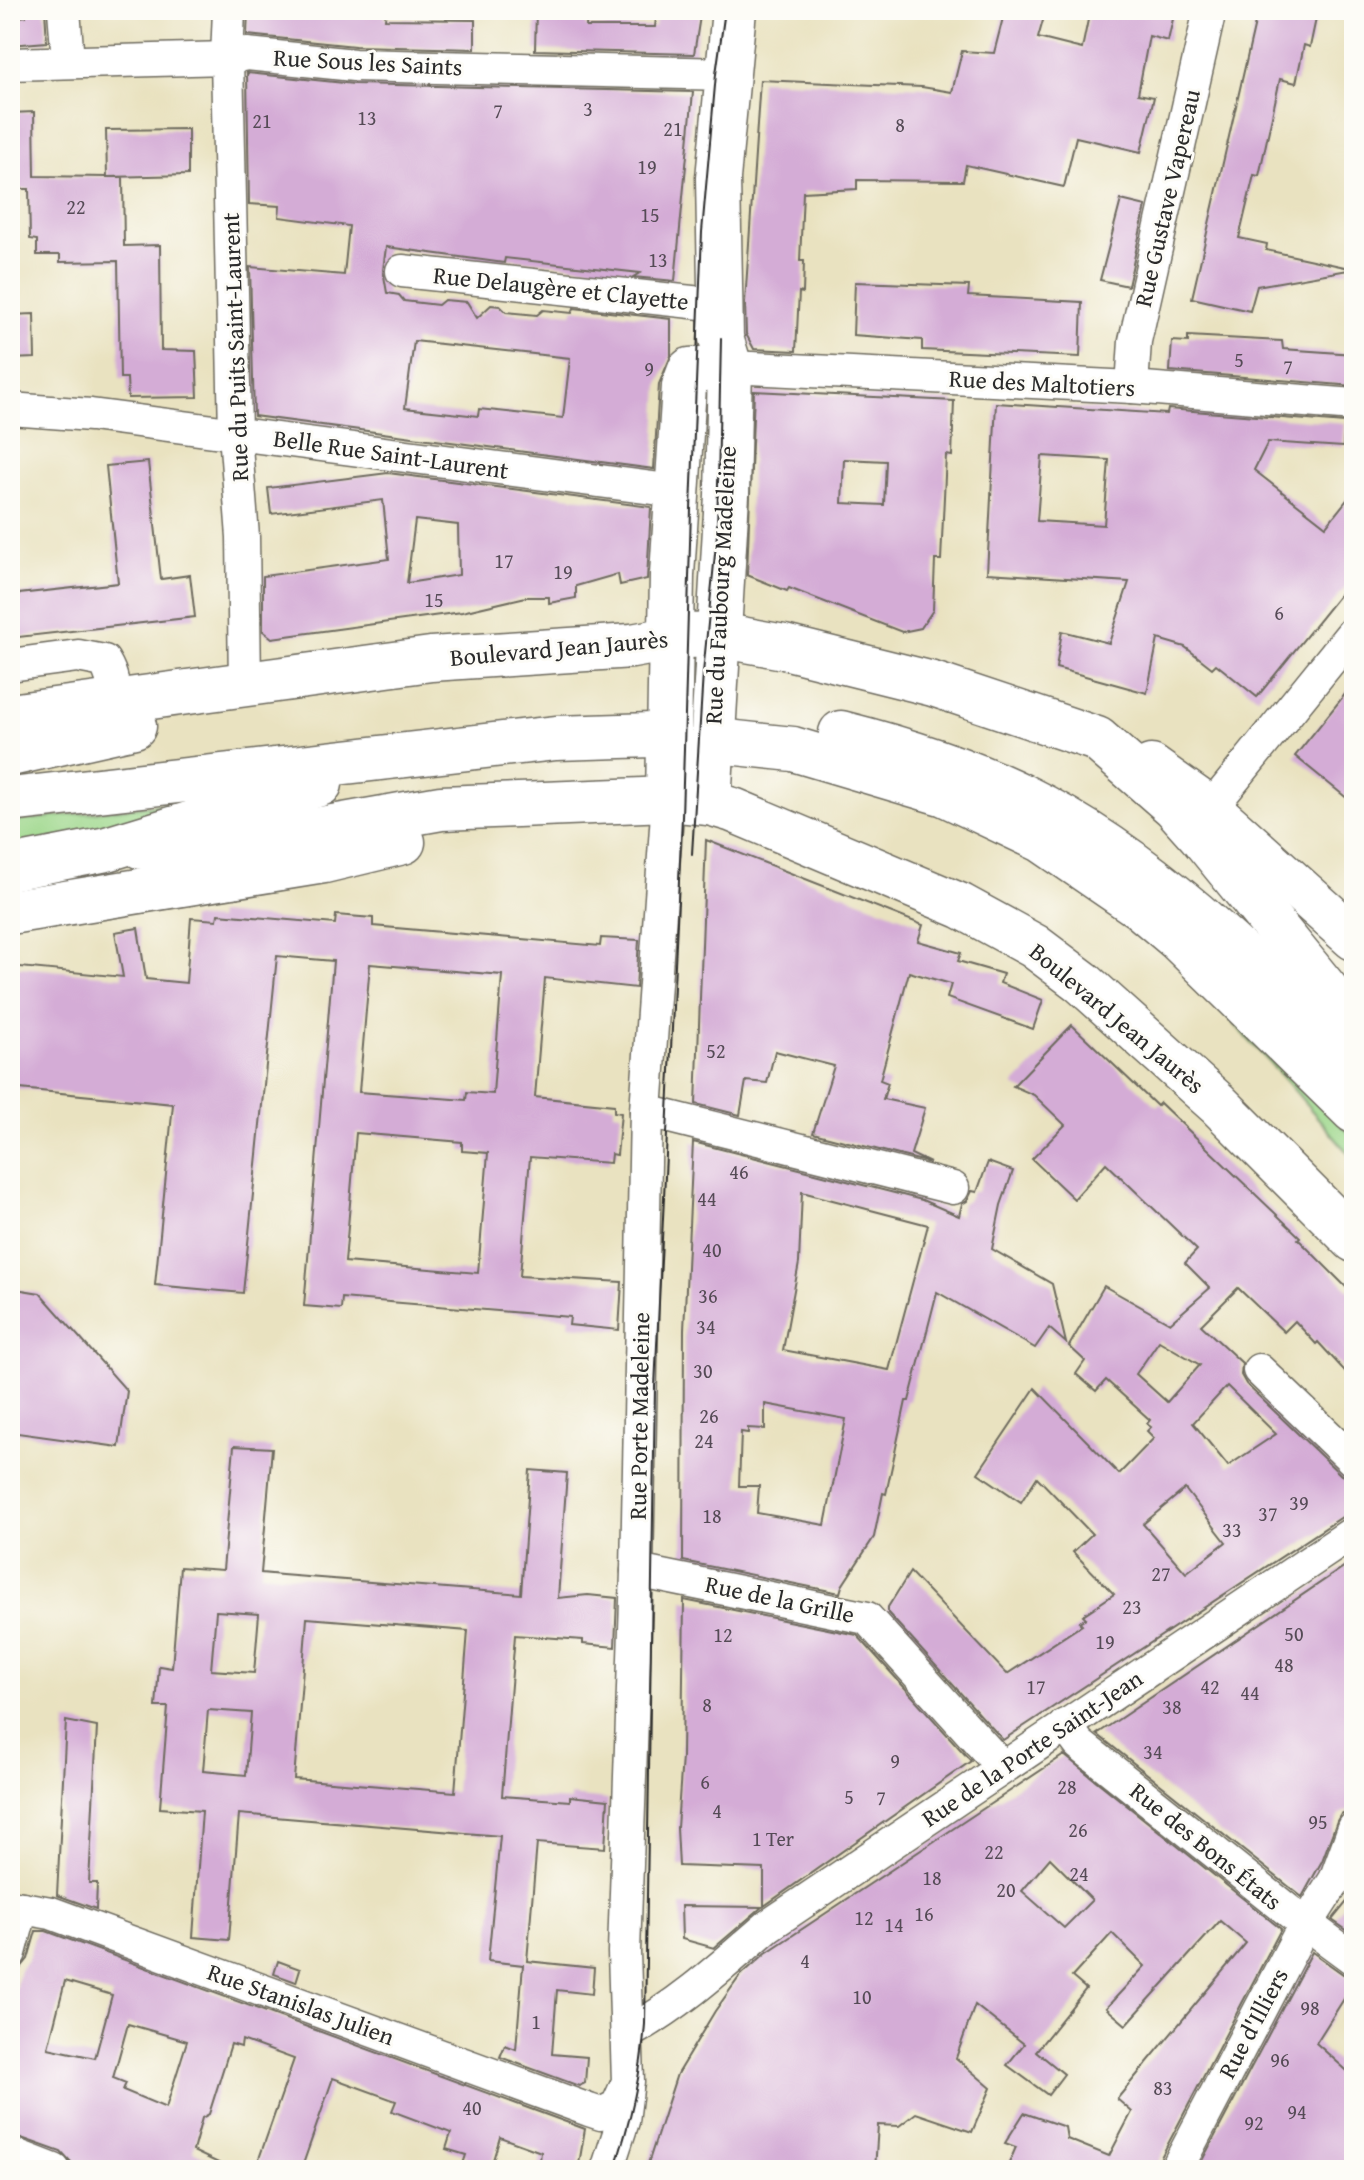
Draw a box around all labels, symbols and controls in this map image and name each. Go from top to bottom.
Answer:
street label: Rue Sous les Saints [273,40,463,84]
street label: Rue Gustave Vapereau [1125,86,1209,310]
house number: 3 [583,94,593,123]
house number: 7 [493,96,503,125]
house number: 13 [357,103,377,132]
house number: 21 [252,106,272,135]
house number: 8 [895,110,905,139]
house number: 21 [663,114,683,143]
house number: 19 [637,152,657,181]
house number: 22 [66,192,86,221]
house number: 15 [640,200,660,229]
street label: Rue du Puits Saint-Laurent [213,211,257,482]
house number: 13 [648,245,668,274]
street label: Rue Delaugère et Clayette [432,257,690,319]
house number: 5 [1234,345,1244,374]
house number: 7 [1283,352,1293,381]
house number: 9 [644,354,654,383]
street label: Rue des Maltotiers [948,361,1136,405]
street label: Belle Rue Saint-Laurent [271,420,511,488]
street label: Rue du Faubourg Madeleine [695,445,745,725]
house number: 17 [494,546,514,575]
house number: 19 [553,557,573,586]
house number: 15 [424,585,444,614]
house number: 6 [1274,598,1284,627]
street label: Boulevard Jean Jaurès [448,621,670,675]
street label: Boulevard Jean Jaurès [1022,934,1212,1102]
house number: 52 [706,1036,726,1065]
house number: 46 [729,1157,749,1186]
house number: 44 [697,1184,717,1213]
house number: 40 [702,1235,722,1264]
house number: 36 [698,1281,718,1310]
street label: Rue Porte Madeleine [620,1312,658,1520]
house number: 34 [696,1312,716,1341]
house number: 30 [693,1356,713,1385]
house number: 26 [699,1401,719,1430]
house number: 24 [694,1426,714,1455]
house number: 39 [1289,1488,1309,1517]
house number: 37 [1258,1499,1278,1528]
house number: 18 [702,1501,722,1530]
house number: 33 [1222,1515,1242,1544]
house number: 27 [1151,1559,1171,1588]
street label: Rue de la Grille [702,1566,858,1632]
house number: 23 [1122,1592,1142,1621]
house number: 50 [1284,1619,1304,1648]
house number: 12 [713,1620,733,1649]
house number: 19 [1095,1627,1115,1656]
house number: 48 [1274,1650,1294,1679]
street label: Rue de la Porte Saint-Jean [915,1661,1150,1835]
house number: 17 [1026,1672,1046,1701]
house number: 42 [1200,1672,1220,1701]
house number: 44 [1240,1678,1260,1707]
house number: 8 [702,1690,712,1719]
house number: 38 [1162,1692,1182,1721]
house number: 34 [1143,1737,1163,1766]
house number: 9 [890,1746,900,1775]
house number: 6 [700,1767,710,1796]
house number: 28 [1057,1772,1077,1801]
street label: Rue des Bons États [1123,1774,1289,1918]
house number: 5 [844,1782,854,1811]
house number: 7 [876,1783,886,1812]
house number: 4 [712,1796,722,1825]
house number: 95 [1308,1807,1328,1836]
house number: 26 [1068,1815,1088,1844]
house number: 1 Ter [752,1824,794,1853]
house number: 22 [984,1837,1004,1866]
house number: 24 [1069,1859,1089,1888]
house number: 18 [922,1863,942,1892]
house number: 20 [996,1875,1016,1904]
house number: 16 [914,1899,934,1928]
house number: 12 [854,1903,874,1932]
house number: 14 [884,1910,904,1939]
house number: 4 [800,1946,810,1975]
street label: Rue Stanislas Julien [203,1954,400,2054]
street label: Rue d'Illiers [1209,1962,1297,2084]
house number: 10 [852,1982,872,2011]
house number: 98 [1300,1993,1320,2022]
house number: 1 [531,2007,541,2036]
house number: 96 [1270,2045,1290,2074]
house number: 83 [1153,2073,1173,2102]
house number: 40 [462,2093,482,2122]
house number: 94 [1287,2097,1307,2126]
house number: 92 [1244,2108,1264,2137]

